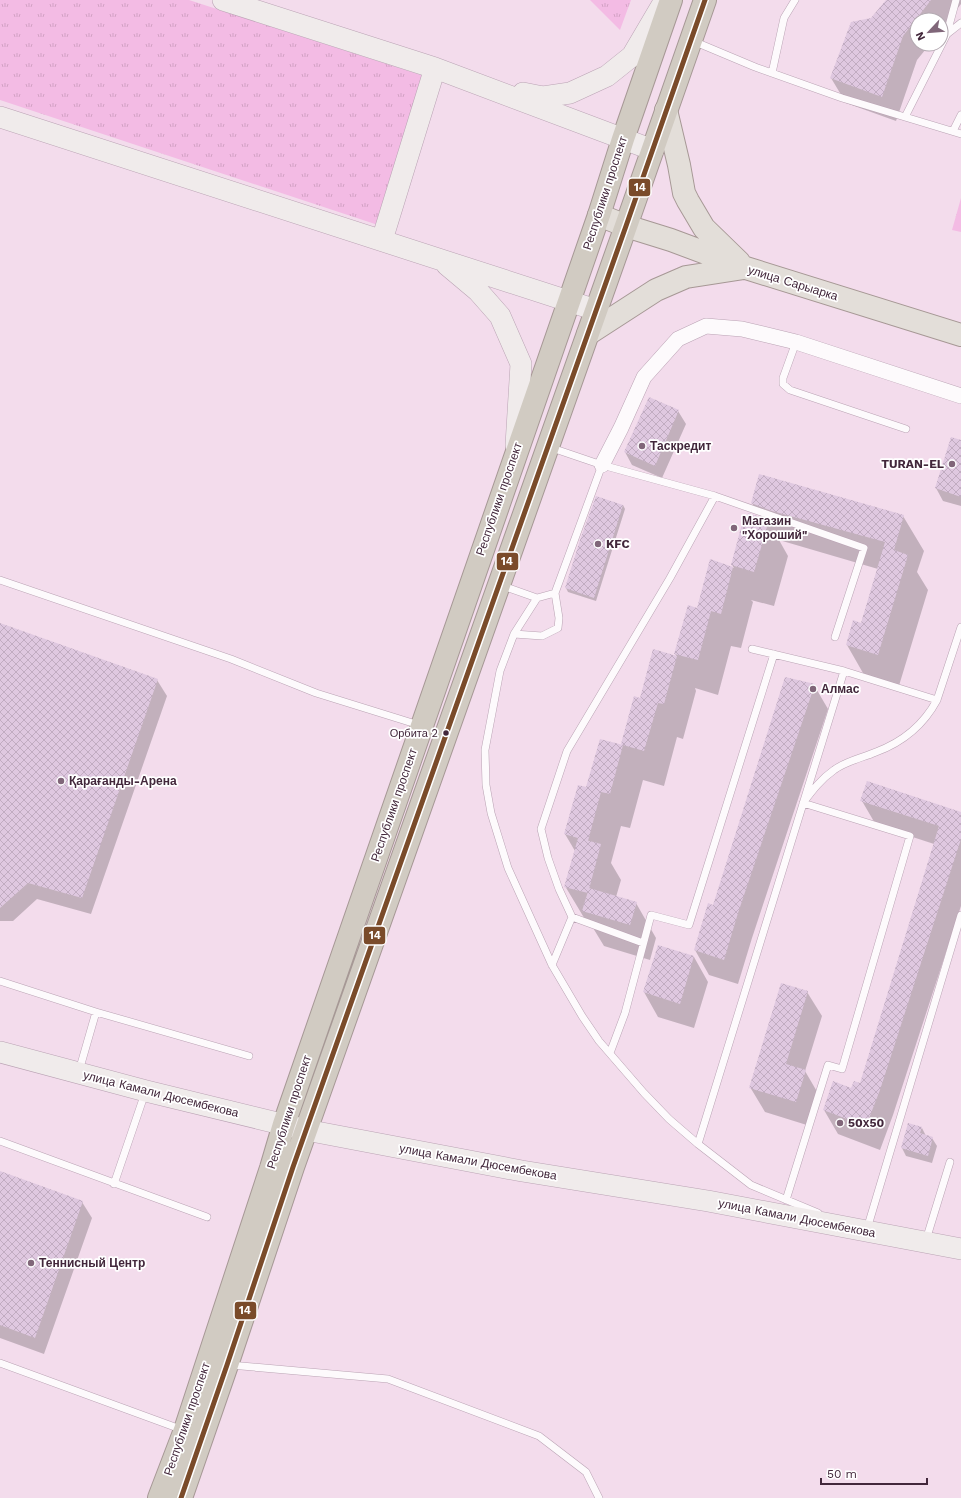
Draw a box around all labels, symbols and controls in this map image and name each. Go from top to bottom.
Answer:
north arrow [909,12,949,52]
text: N [913,30,928,43]
street label: Республики проспект [580,134,630,252]
line badge: 14 [628,178,651,197]
text: 14 [634,181,646,194]
street label: улица Сарыарка [746,263,840,303]
place label: Таскредит [650,439,711,453]
street label: Республики проспект [473,440,525,557]
marker: Таскредит [637,441,647,451]
place label: TURAN-EL [881,457,944,471]
marker: TURAN-EL [947,459,957,469]
place label: Магазин "Хороший" [742,514,807,542]
marker: Магазин "Хороший" [729,523,739,533]
place label: KFC [606,537,630,551]
marker: KFC [593,539,603,549]
line badge: 14 [496,552,519,571]
text: 14 [501,555,513,568]
place label: Алмас [821,682,860,696]
marker: Алмас [808,684,818,694]
place label: Орбита 2 [390,727,438,740]
marker: Орбита 2 [441,728,451,738]
street label: Республики проспект [368,746,420,863]
place label: Қарағанды-Арена [69,774,177,788]
marker: Қарағанды-Арена [56,776,66,786]
line badge: 14 [363,926,386,945]
text: 14 [369,929,381,942]
street label: Республики проспект [264,1053,314,1171]
street label: улица Камали Дюсембекова [82,1068,241,1120]
place label: 50х50 [848,1116,884,1130]
marker: 50х50 [835,1118,845,1128]
street label: улица Камали Дюсембекова [398,1141,558,1183]
street label: улица Камали Дюсембекова [717,1196,877,1240]
place label: Теннисный Центр [39,1256,145,1270]
marker: Теннисный Центр [26,1258,36,1268]
line badge: 14 [234,1301,257,1320]
text: 14 [239,1304,251,1317]
street label: Республики проспект [161,1360,213,1477]
scale bar [821,1460,927,1486]
text: 50 m [827,1467,857,1481]

